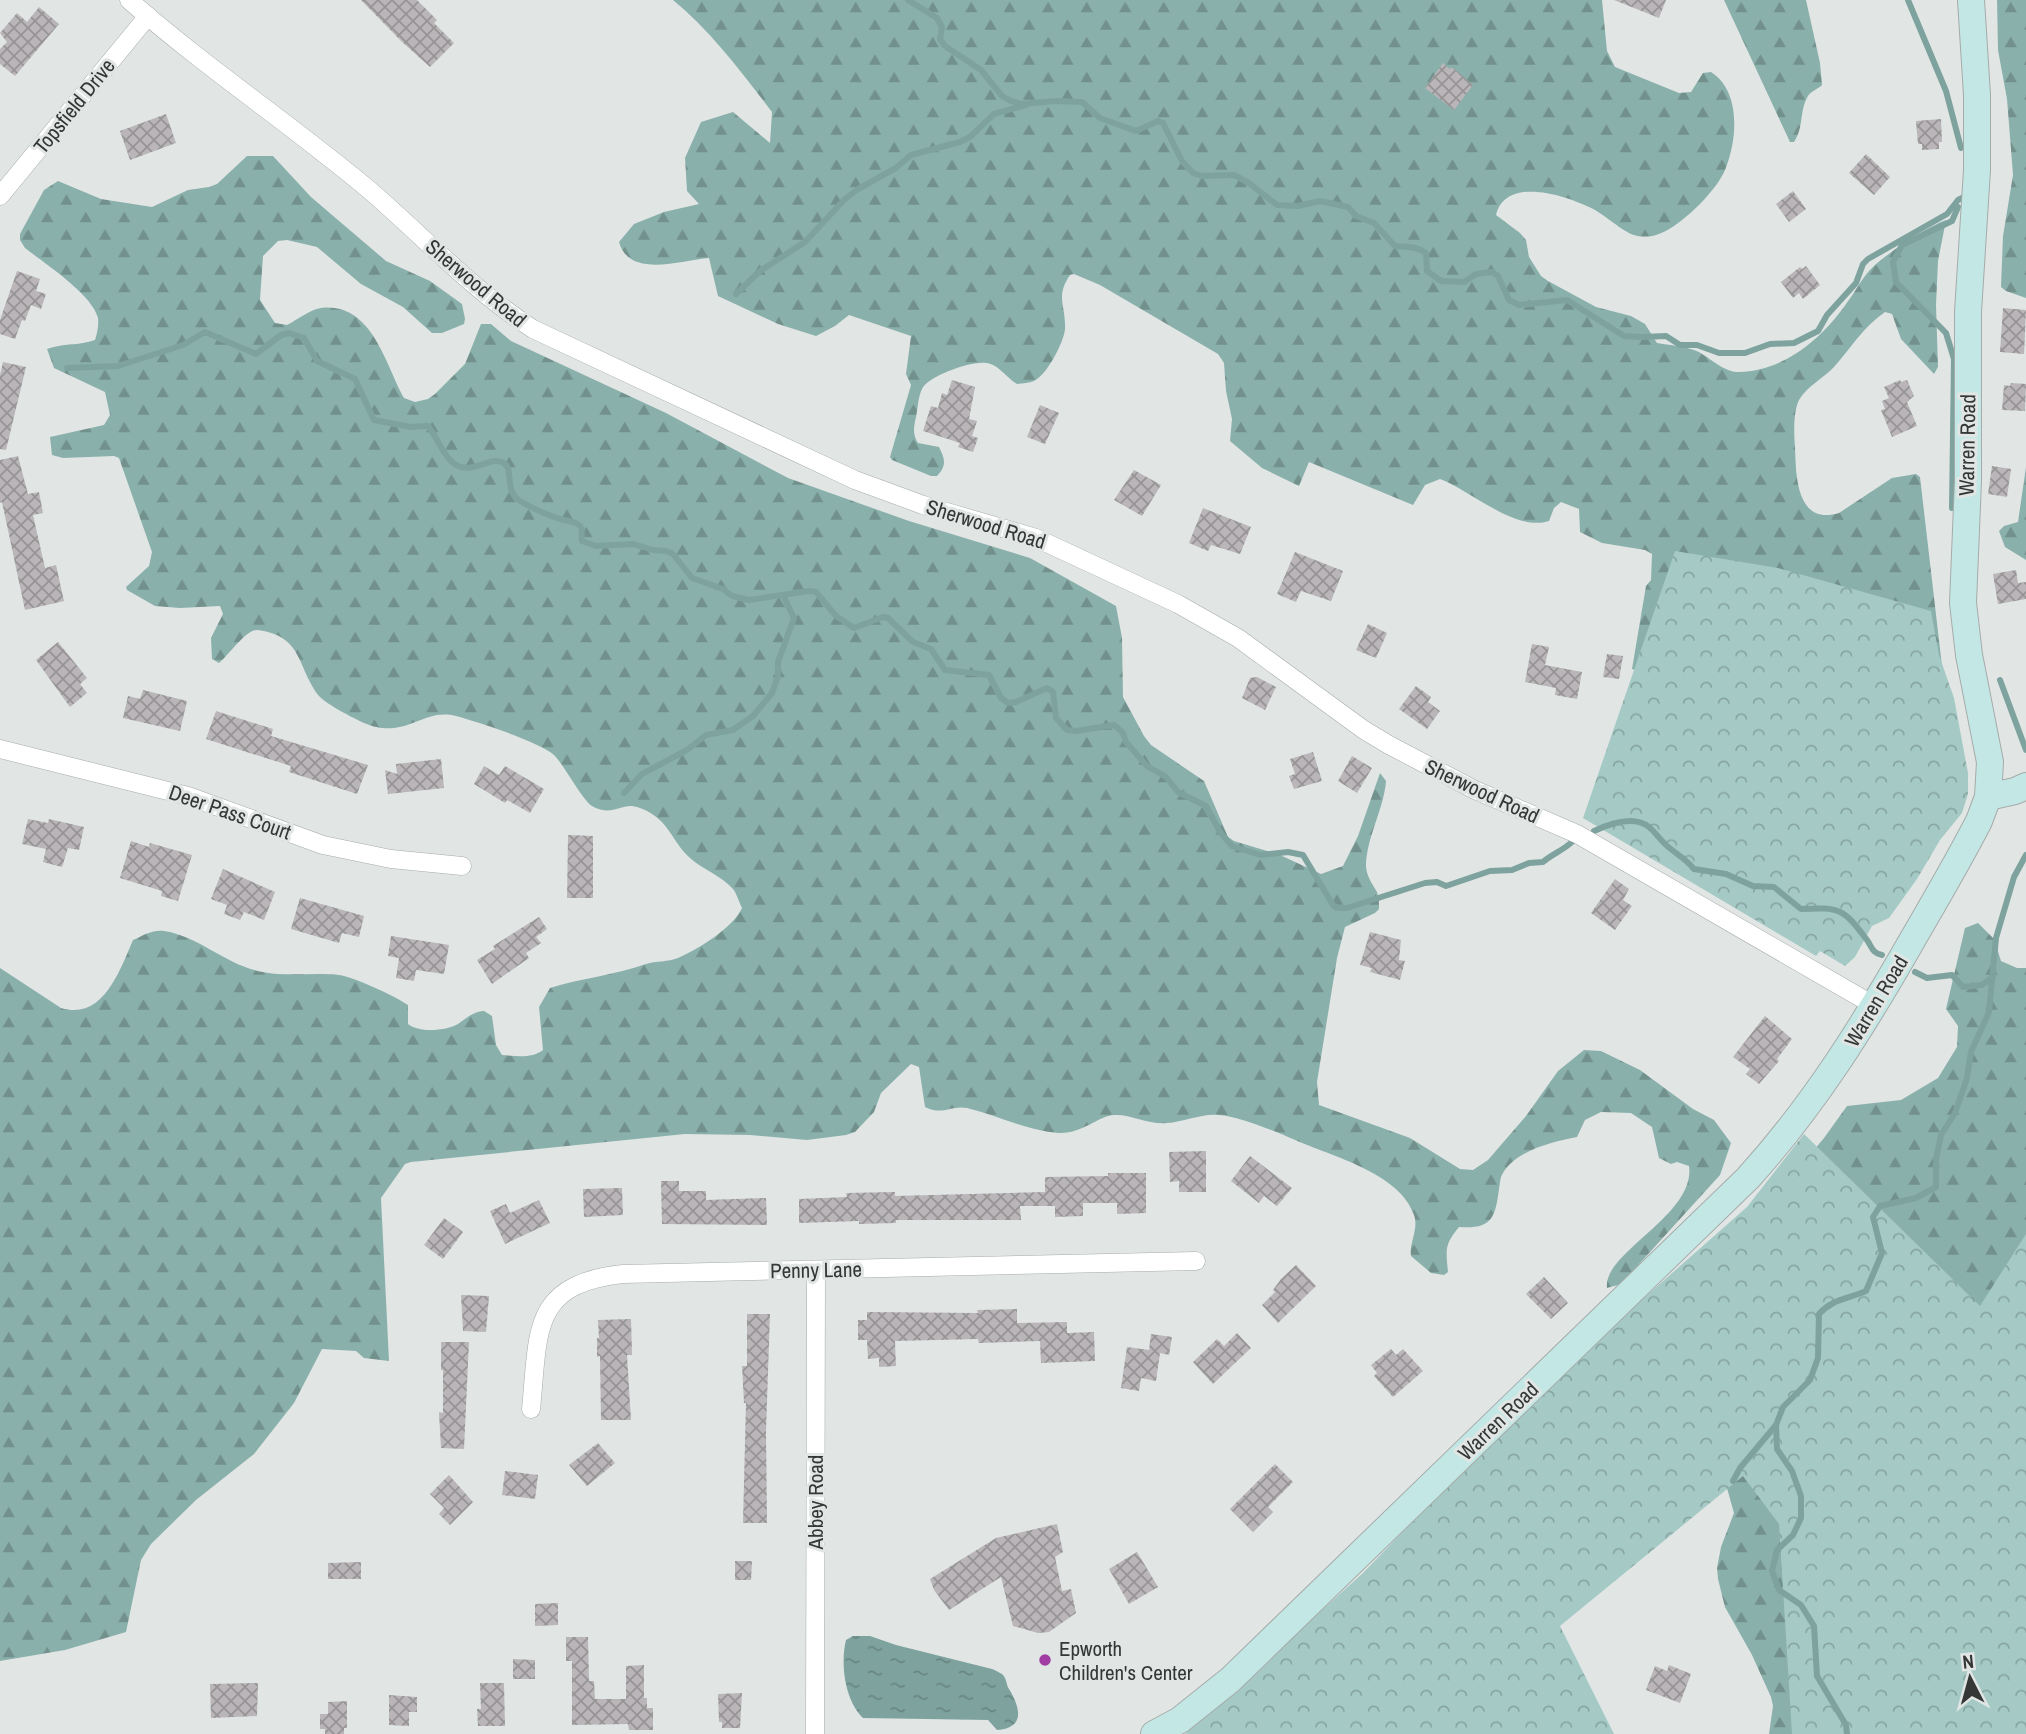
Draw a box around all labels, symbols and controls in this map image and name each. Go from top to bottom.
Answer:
street label: Topsfield Drive [27,52,121,160]
street label: Sherwood Road [419,232,533,334]
street label: Warren Road [1952,394,1982,496]
street label: Sherwood Road [923,492,1049,556]
street label: Sherwood Road [1420,752,1544,830]
street label: Deer Pass Court [165,778,295,846]
street label: Warren Road [1837,950,1915,1052]
street label: Penny Lane [770,1255,862,1285]
street label: Warren Road [1451,1375,1545,1467]
street label: Abbey Road [801,1455,830,1550]
place label: Epworth Children's Center [1059,1634,1193,1687]
north arrow [1935,1643,2005,1713]
text: N [1961,1648,1975,1675]
marker: Epworth Children's Center [1037,1652,1053,1668]

